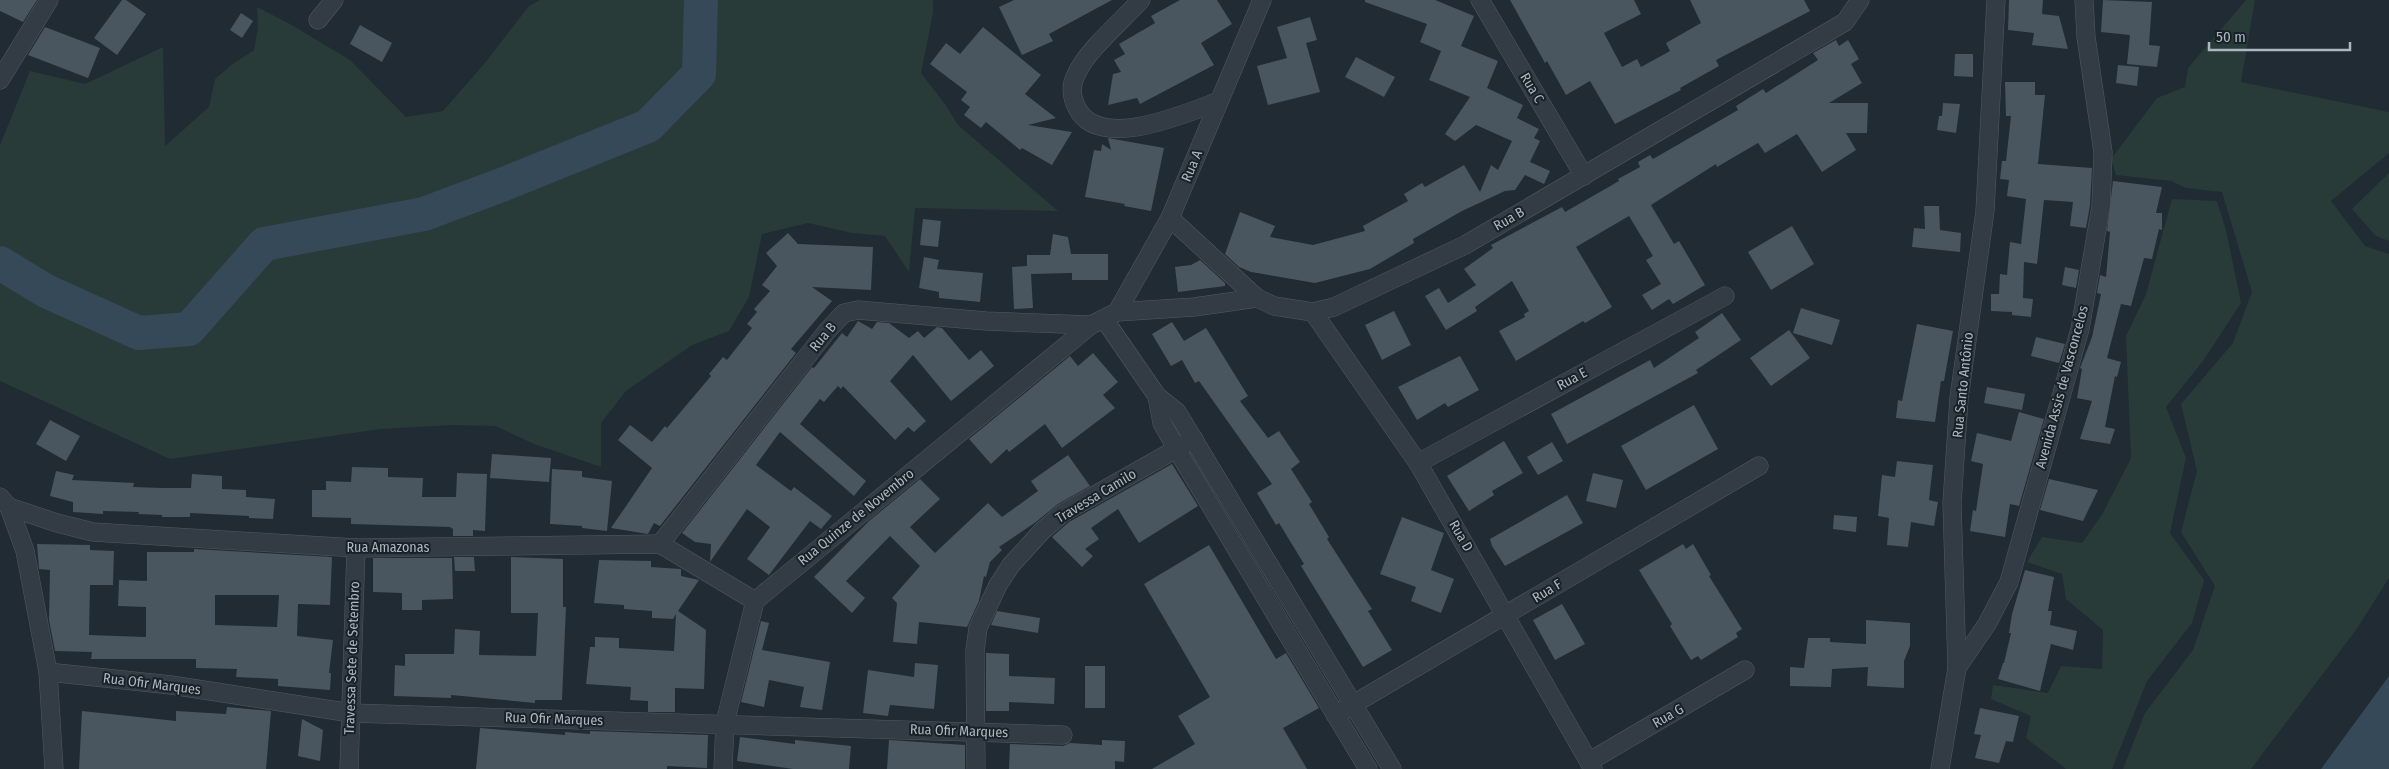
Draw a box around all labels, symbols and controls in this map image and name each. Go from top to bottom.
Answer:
scale bar [2209,20,2350,52]
text: 50 m [2216,28,2246,46]
street label: Rua C [1516,70,1548,106]
street label: Rua A [1178,147,1206,184]
street label: Rua B [1491,203,1528,235]
street label: Avenida Assis de Vasconcelos [2032,304,2092,470]
street label: Rua B [806,319,840,355]
street label: Rua Santo Antônio [1949,331,1977,439]
street label: Rua E [1554,364,1590,394]
street label: Rua Quinze de Novembro [795,465,917,569]
street label: Travessa Camilo [1053,465,1139,527]
street label: Rua D [1445,517,1477,555]
street label: Rua Amazonas [346,539,430,556]
street label: Rua F [1529,576,1565,606]
street label: Travessa Sete de Setembro [341,581,363,735]
street label: Rua Ofir Marques [102,670,202,698]
street label: Rua G [1649,700,1687,732]
street label: Rua Ofir Marques [505,709,603,729]
street label: Rua Ofir Marques [910,721,1008,741]

